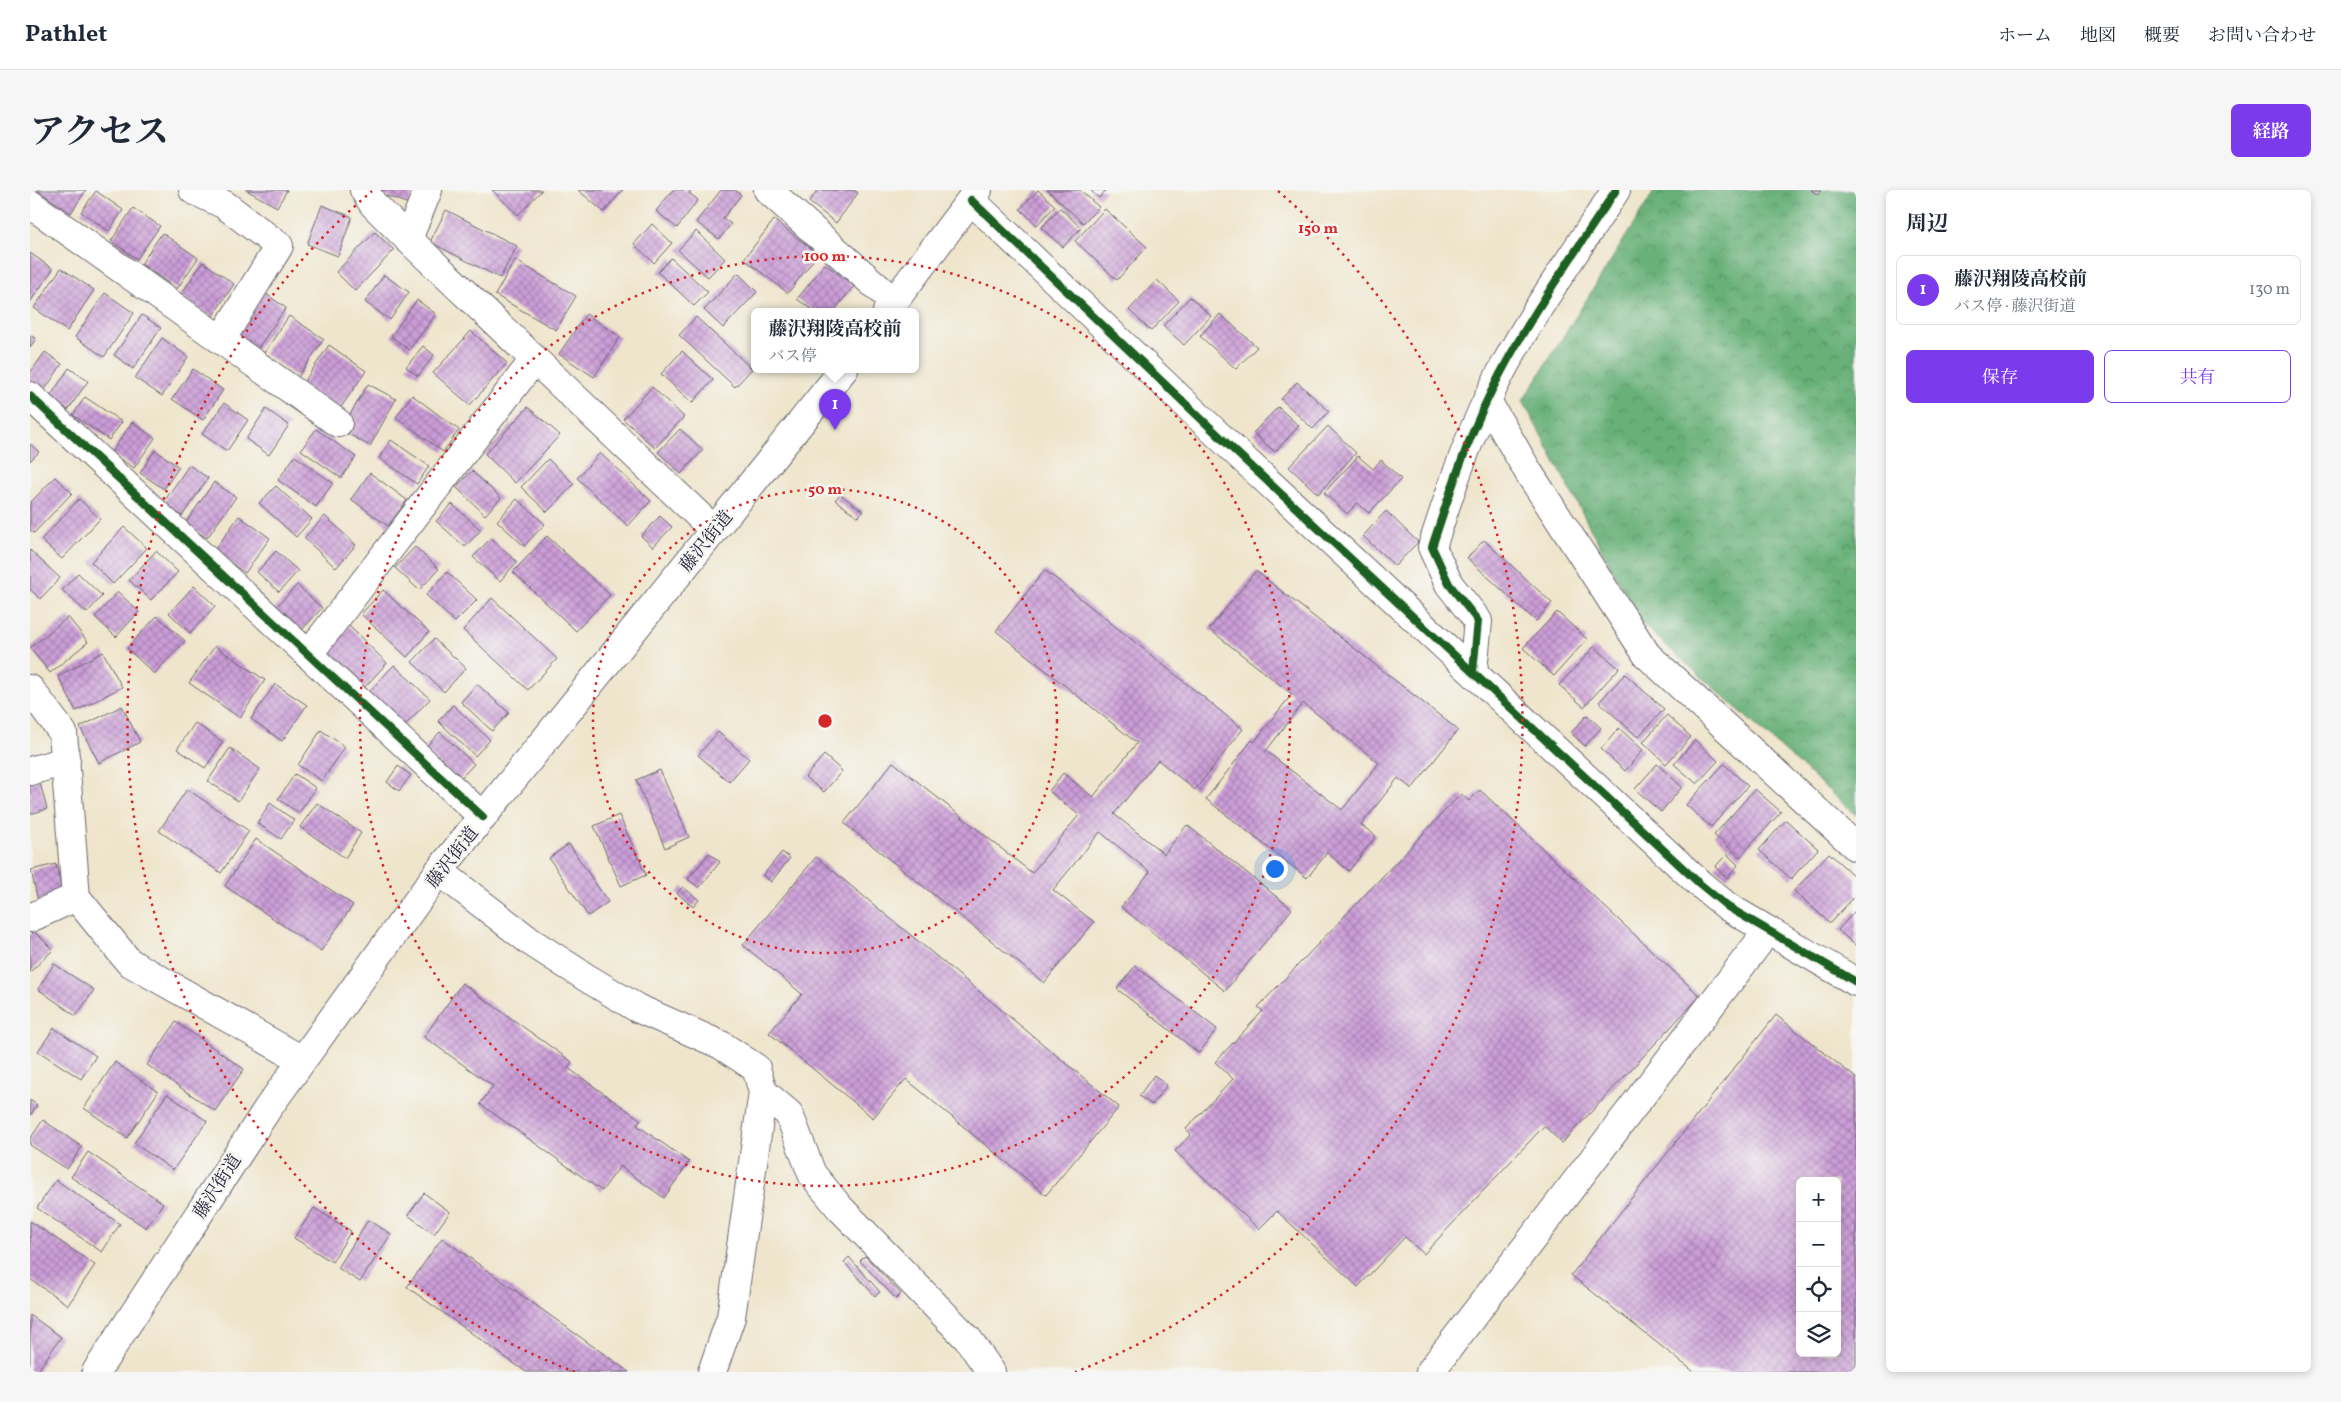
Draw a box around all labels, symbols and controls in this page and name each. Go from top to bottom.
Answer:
text: Pathlet [25,18,107,52]
text: ホーム [1998,24,2052,49]
text: 地図 [2080,24,2116,49]
text: 概要 [2144,24,2180,49]
text: お問い合わせ [2208,24,2316,49]
button: 経路 [2231,104,2311,157]
text: アクセス [30,110,169,158]
text: 周辺 [1906,210,1948,239]
text: 150 m [1298,219,1338,240]
text: 100 m [804,247,847,268]
text: 藤沢翔陵高校前 [1954,267,2087,293]
text: 1 [1920,279,1926,301]
text: 130 m [2249,279,2290,301]
text: バス停 · 藤沢街道 [1954,296,2076,318]
popup [751,308,919,373]
text: 藤沢翔陵高校前 [768,317,902,343]
text: バス停 [768,346,817,368]
button: 保存 [1906,350,2094,403]
button: 共有 [2104,350,2291,403]
pin: 1 [819,389,851,430]
text: 50 m [808,480,842,501]
street label: 藤沢街道 [675,506,740,578]
centre of rings [816,712,834,730]
street label: 藤沢街道 [421,822,485,894]
your location [1262,856,1288,882]
street label: 藤沢街道 [188,1150,248,1224]
map controls [1796,1177,1841,1357]
button: + [1796,1177,1841,1222]
button: − [1796,1222,1841,1267]
button: locate [1796,1267,1841,1312]
button: layers [1796,1312,1841,1357]

